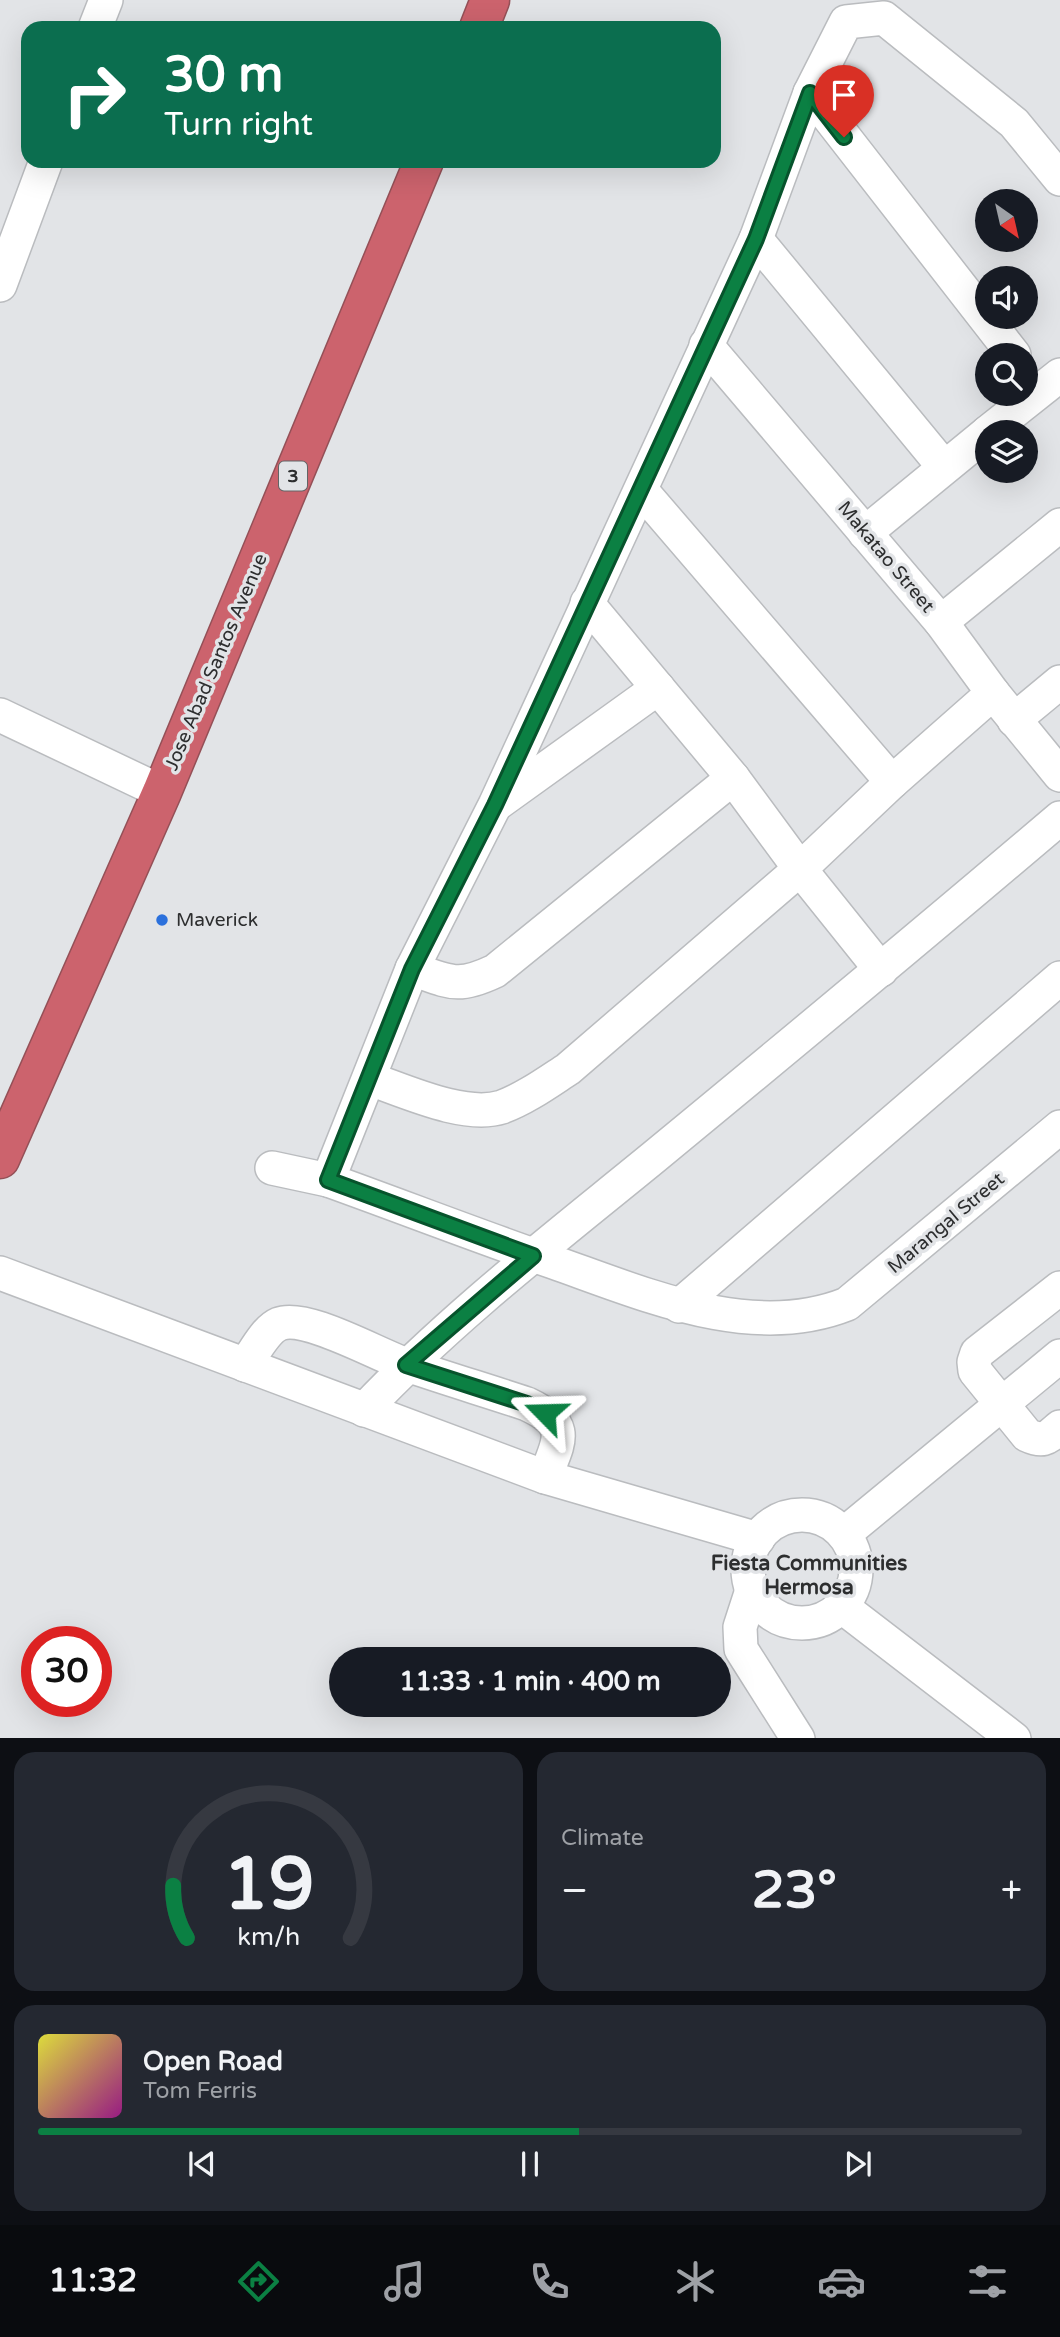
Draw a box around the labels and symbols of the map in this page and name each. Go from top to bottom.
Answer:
pin [814,65,874,137]
north arrow [975,189,1038,252]
road number: 3 [279,462,307,490]
street label: Makatao Street [833,497,939,617]
street label: Jose Abad Santos Avenue [160,550,272,774]
place label: Maverick [176,909,258,931]
marker: Maverick [154,912,170,928]
street label: Marangal Street [883,1168,1009,1278]
position arrow [508,1376,582,1450]
district label: Fiesta Communities Hermosa [711,1551,907,1600]
speed limit sign: 30 [21,1626,112,1717]

